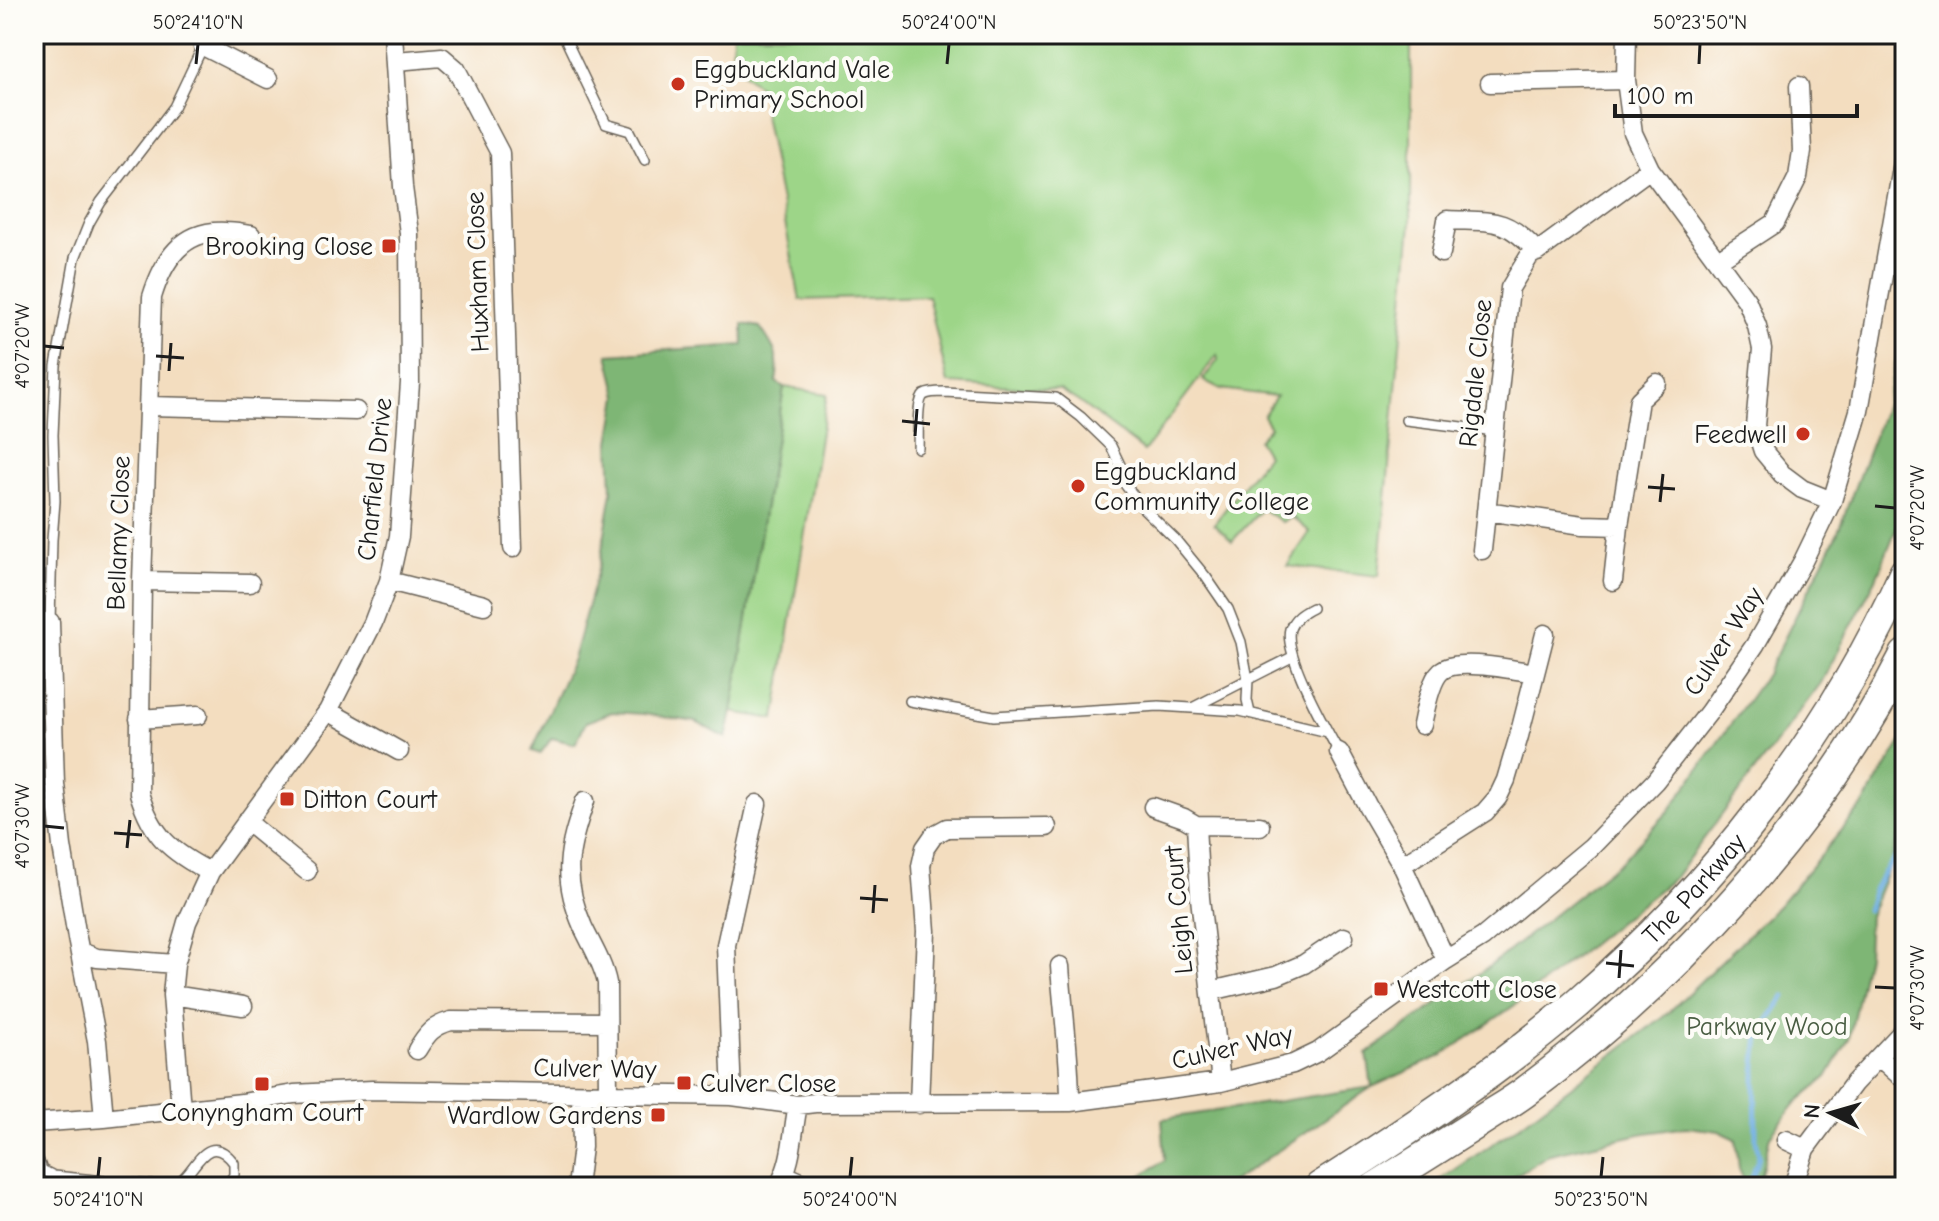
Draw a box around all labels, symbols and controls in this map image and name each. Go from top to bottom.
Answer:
text: 50°24'10"N [153,11,243,34]
text: 50°24'00"N [902,11,996,34]
text: 50°23'50"N [1653,11,1747,34]
place label: Eggbuckland Vale Primary School [694,55,890,115]
scale bar [1615,68,1857,118]
marker: Eggbuckland Vale Primary School [669,75,687,93]
text: 100 m [1627,82,1694,110]
street label: Huxham Close [460,191,496,353]
place label: Brooking Close [205,232,373,262]
marker: Brooking Close [380,237,398,255]
street label: Rigdale Close [1453,298,1499,449]
text: 4°07'20"W [11,303,34,389]
street label: Charfield Drive [352,396,398,562]
place label: Feedwell [1694,420,1787,450]
marker: Feedwell [1794,425,1812,443]
street label: Bellamy Close [101,455,137,611]
place label: Eggbuckland Community College [1094,457,1309,517]
text: 4°07'20"W [1906,465,1929,551]
marker: Eggbuckland Community College [1069,477,1087,495]
street label: Culver Way [1678,581,1770,701]
text: 4°07'30"W [11,783,34,869]
place label: Ditton Court [303,785,439,815]
marker: Ditton Court [278,790,296,808]
street label: The Parkway [1637,828,1753,951]
street label: Leigh Court [1158,843,1200,975]
text: 4°07'30"W [1906,945,1929,1031]
place label: Westcott Close [1397,975,1557,1005]
marker: Westcott Close [1372,980,1390,998]
park label: Parkway Wood [1686,1012,1848,1042]
street label: Culver Way [1169,1019,1296,1076]
street label: Culver Way [533,1053,657,1085]
place label: Culver Close [700,1069,836,1099]
north arrow [1791,1073,1871,1153]
marker: Culver Close [675,1074,693,1092]
marker: Conyngham Court [253,1075,271,1093]
place label: Conyngham Court [161,1098,365,1128]
place label: Wardlow Gardens [447,1101,642,1131]
text: N [1798,1103,1826,1120]
marker: Wardlow Gardens [649,1106,667,1124]
text: 50°24'10"N [53,1188,143,1211]
text: 50°24'00"N [803,1188,897,1211]
text: 50°23'50"N [1554,1188,1648,1211]

